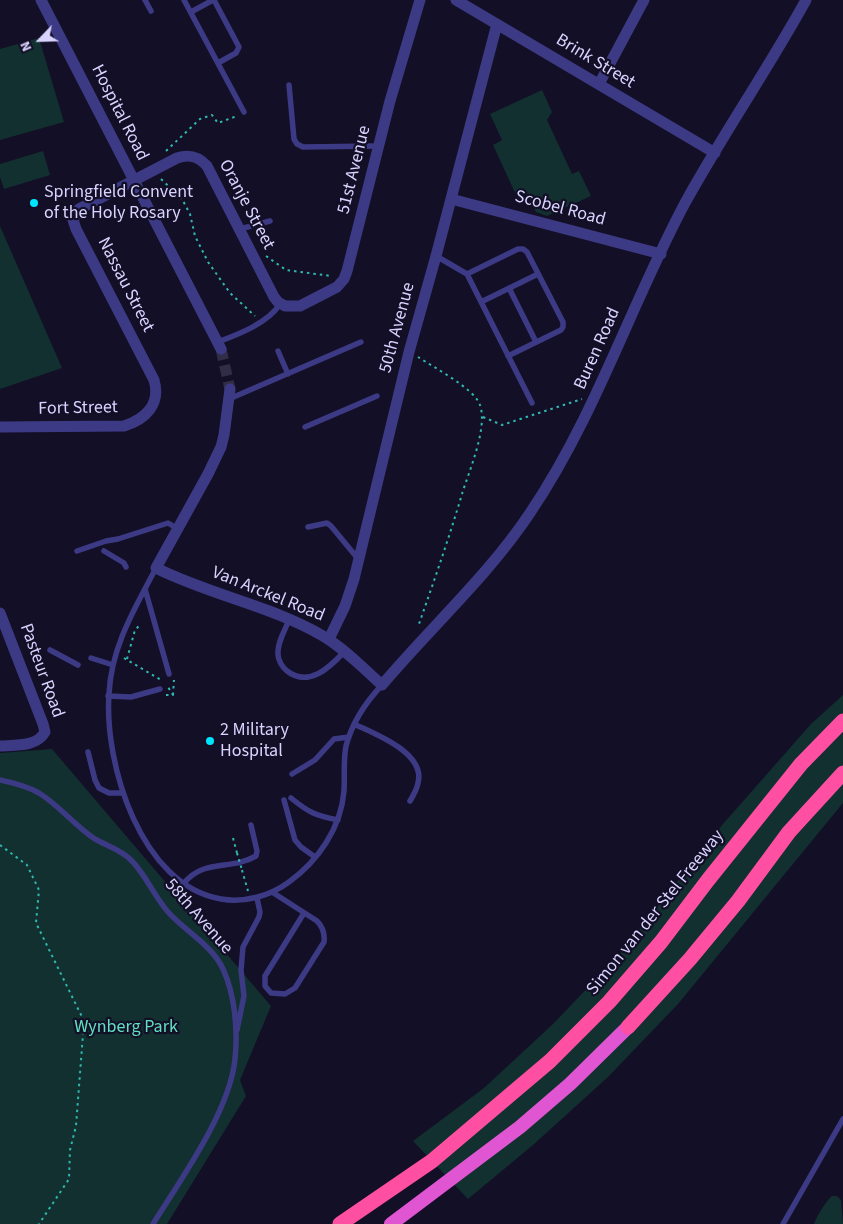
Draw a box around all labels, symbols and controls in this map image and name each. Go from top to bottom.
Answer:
north arrow [15,15,65,65]
street label: Brink Street [551,30,639,94]
text: N [15,38,37,54]
street label: Hospital Road [86,61,152,165]
street label: 51st Avenue [334,124,376,216]
street label: Oranje Street [213,156,279,254]
place label: Springfield Convent of the Holy Rosary [44,182,193,224]
street label: Scobel Road [512,187,608,231]
marker: Springfield Convent of the Holy Rosary [28,197,40,209]
street label: Nassau Street [92,234,158,336]
street label: 50th Avenue [376,280,420,376]
street label: Buren Road [570,305,626,393]
street label: Fort Street [38,398,118,420]
street label: Van Arckel Road [208,563,328,627]
street label: Pasteur Road [14,621,68,721]
place label: 2 Military Hospital [220,720,289,762]
marker: 2 Military Hospital [204,735,216,747]
street label: Simon van der Stel Freeway [583,826,729,1000]
street label: 58th Avenue [159,875,237,959]
park label: Wynberg Park [74,1017,178,1039]

